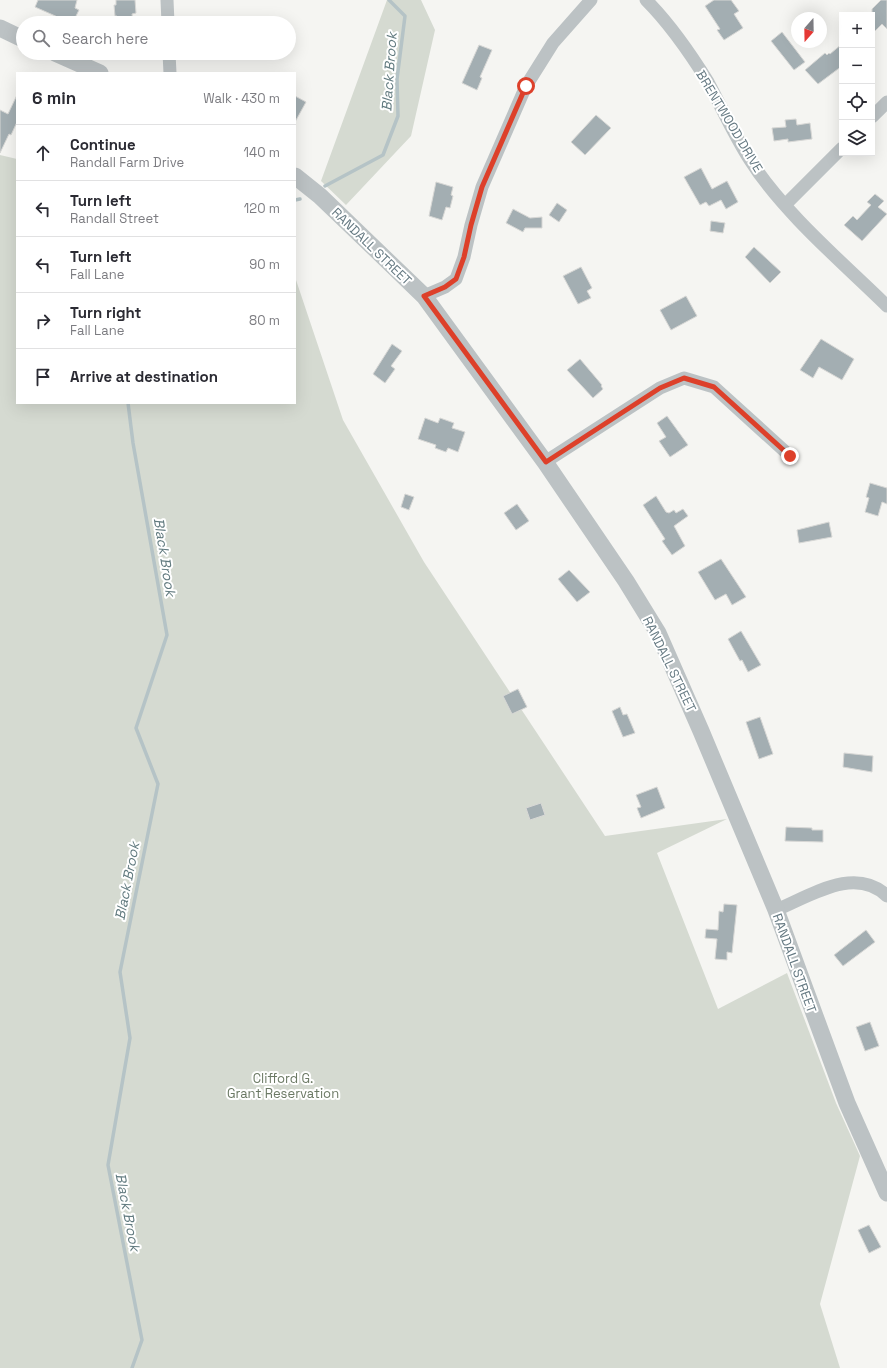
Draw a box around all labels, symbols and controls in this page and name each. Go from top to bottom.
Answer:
north arrow [791,12,827,48]
map controls [839,12,875,156]
button: + [839,12,875,48]
search box [16,16,296,60]
icon: search [30,27,52,49]
text: Search here [62,29,148,48]
water label: Black Brook [377,30,401,112]
button: − [839,48,875,84]
street label: BRENTWOOD DRIVE [692,67,767,175]
route start [517,77,535,95]
button: locate [839,84,875,120]
text: 6 min [32,87,76,109]
text: Walk · 430 m [203,90,280,107]
button: layers [839,120,875,156]
text: Continue [70,135,136,154]
icon: ahead [32,142,54,164]
text: 140 m [244,144,280,161]
text: Randall Farm Drive [70,154,184,171]
text: Turn left [70,191,132,210]
icon: left [32,198,54,220]
text: 120 m [244,200,280,217]
street label: RANDALL STREET [328,204,415,289]
text: Randall Street [70,210,159,227]
text: Turn left [70,247,132,266]
icon: left [32,254,54,276]
text: 90 m [249,256,280,273]
text: Fall Lane [70,266,124,283]
text: Turn right [70,303,141,322]
icon: right [32,310,54,332]
text: 80 m [249,312,280,329]
text: Fall Lane [70,322,124,339]
icon: arrive [32,366,54,388]
text: Arrive at destination [70,367,218,386]
route end [781,447,799,465]
water label: Black Brook [150,516,180,599]
street label: RANDALL STREET [639,613,700,715]
water label: Black Brook [111,839,144,922]
street label: RANDALL STREET [769,911,821,1016]
park label: Clifford G. Grant Reservation [227,1070,339,1102]
water label: Black Brook [112,1171,145,1254]

